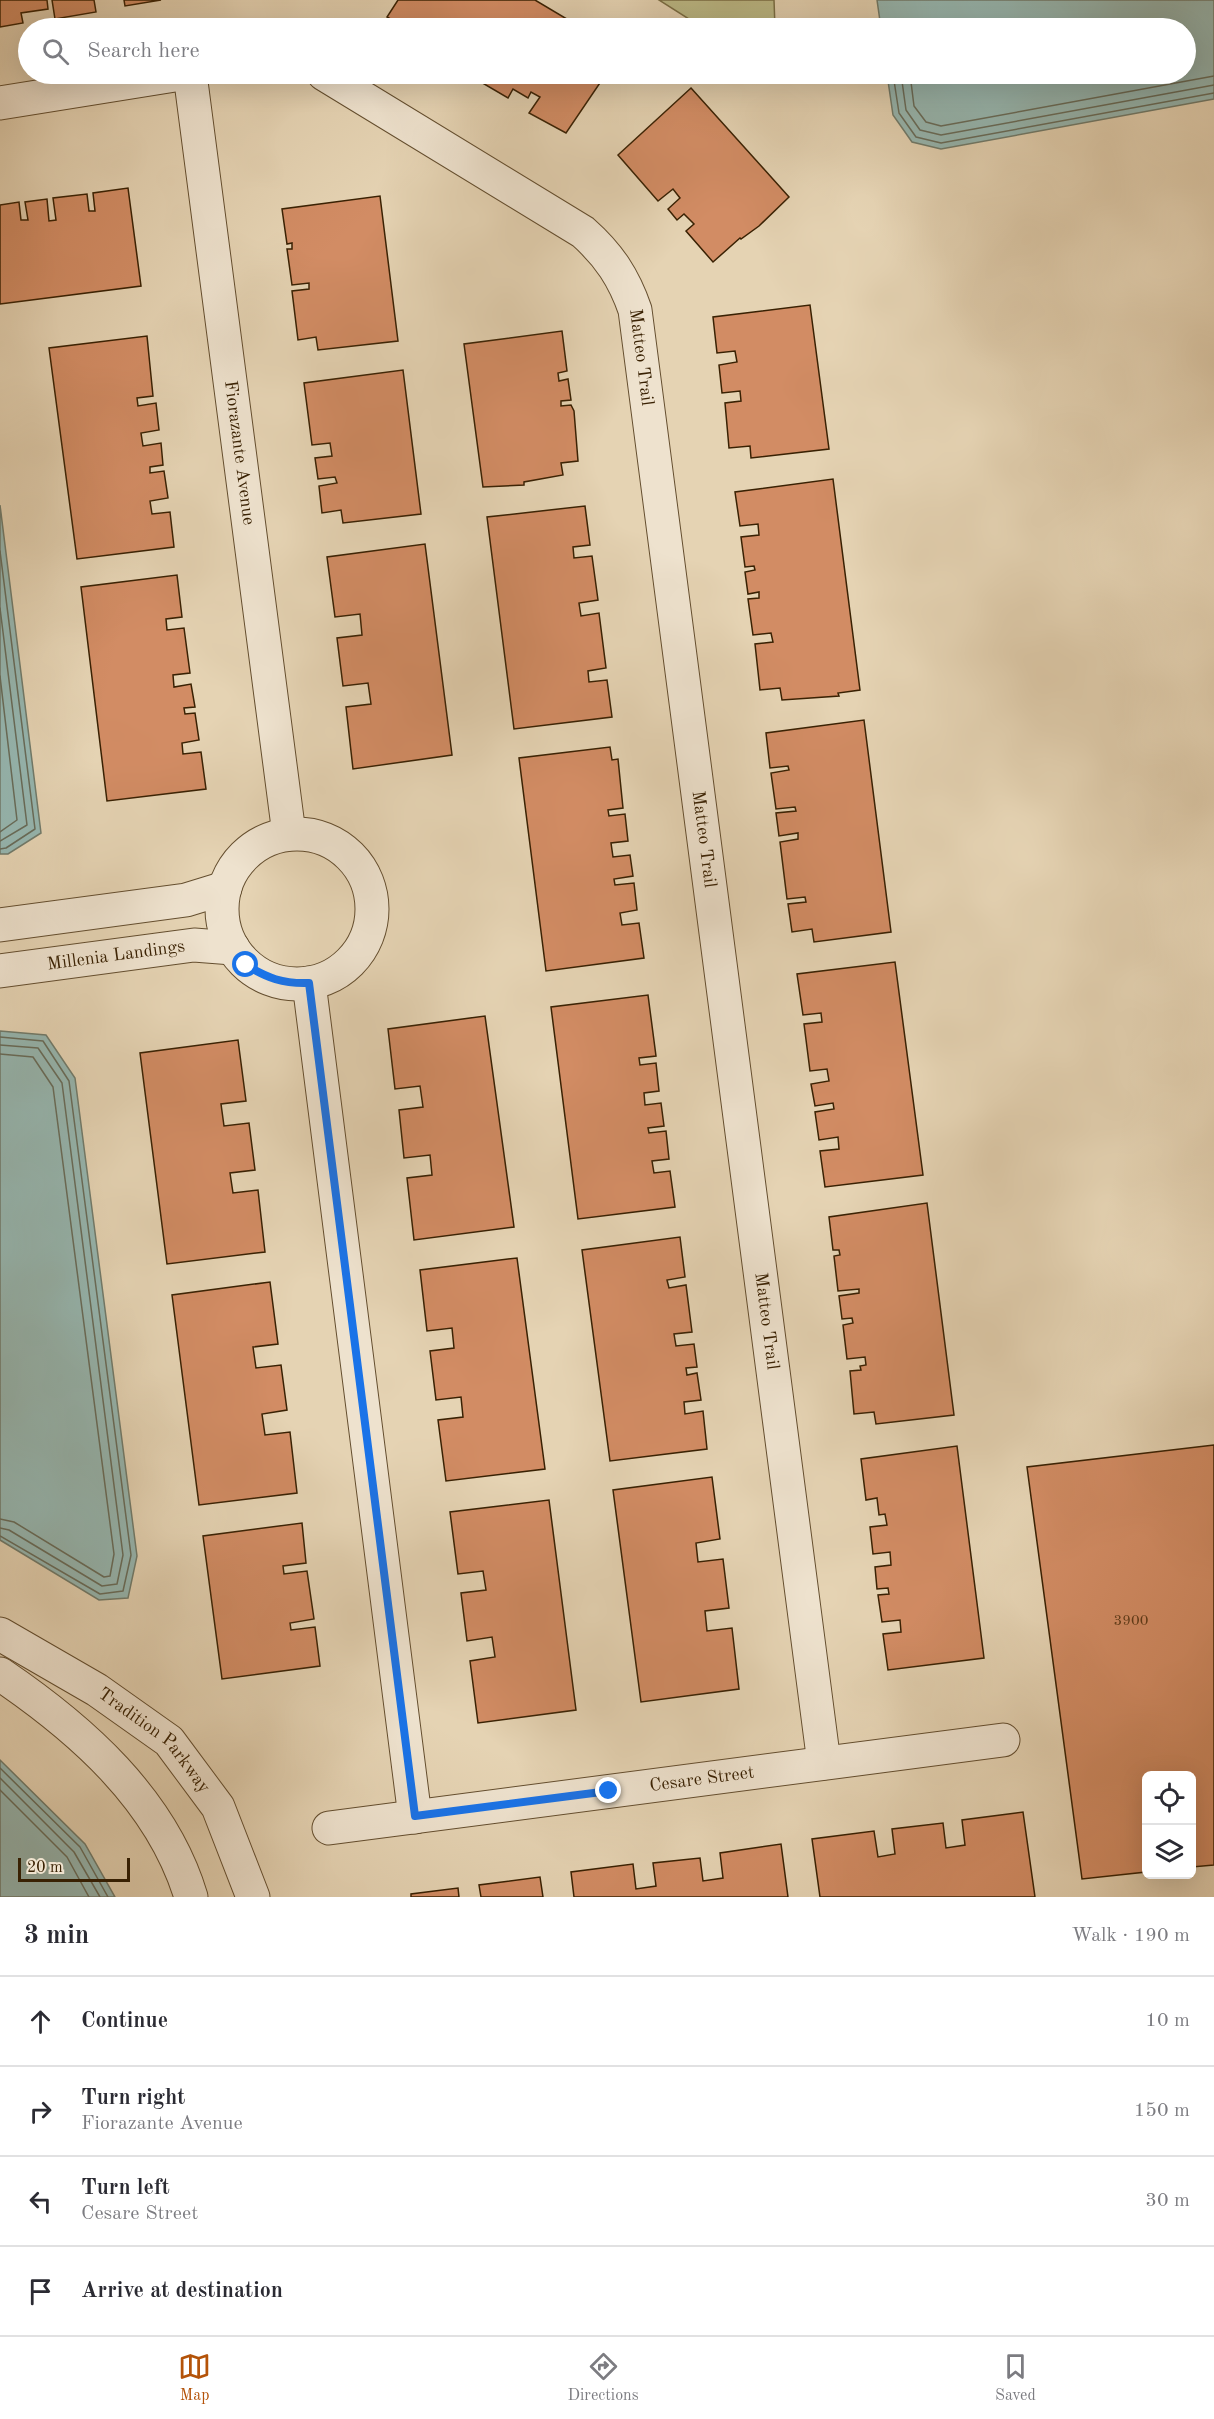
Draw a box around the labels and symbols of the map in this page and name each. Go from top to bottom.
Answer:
street label: Matteo Trail [626,308,656,407]
street label: Fiorazante Avenue [221,379,258,526]
street label: Matteo Trail [689,790,719,889]
street label: Millenia Landings [46,937,186,974]
route start [232,951,258,977]
street label: Matteo Trail [751,1272,782,1371]
house number: 3900 [1114,1614,1148,1629]
street label: Tradition Parkway [95,1685,214,1797]
street label: Cesare Street [648,1764,755,1795]
route end [595,1777,621,1803]
scale bar [18,1855,130,1882]

